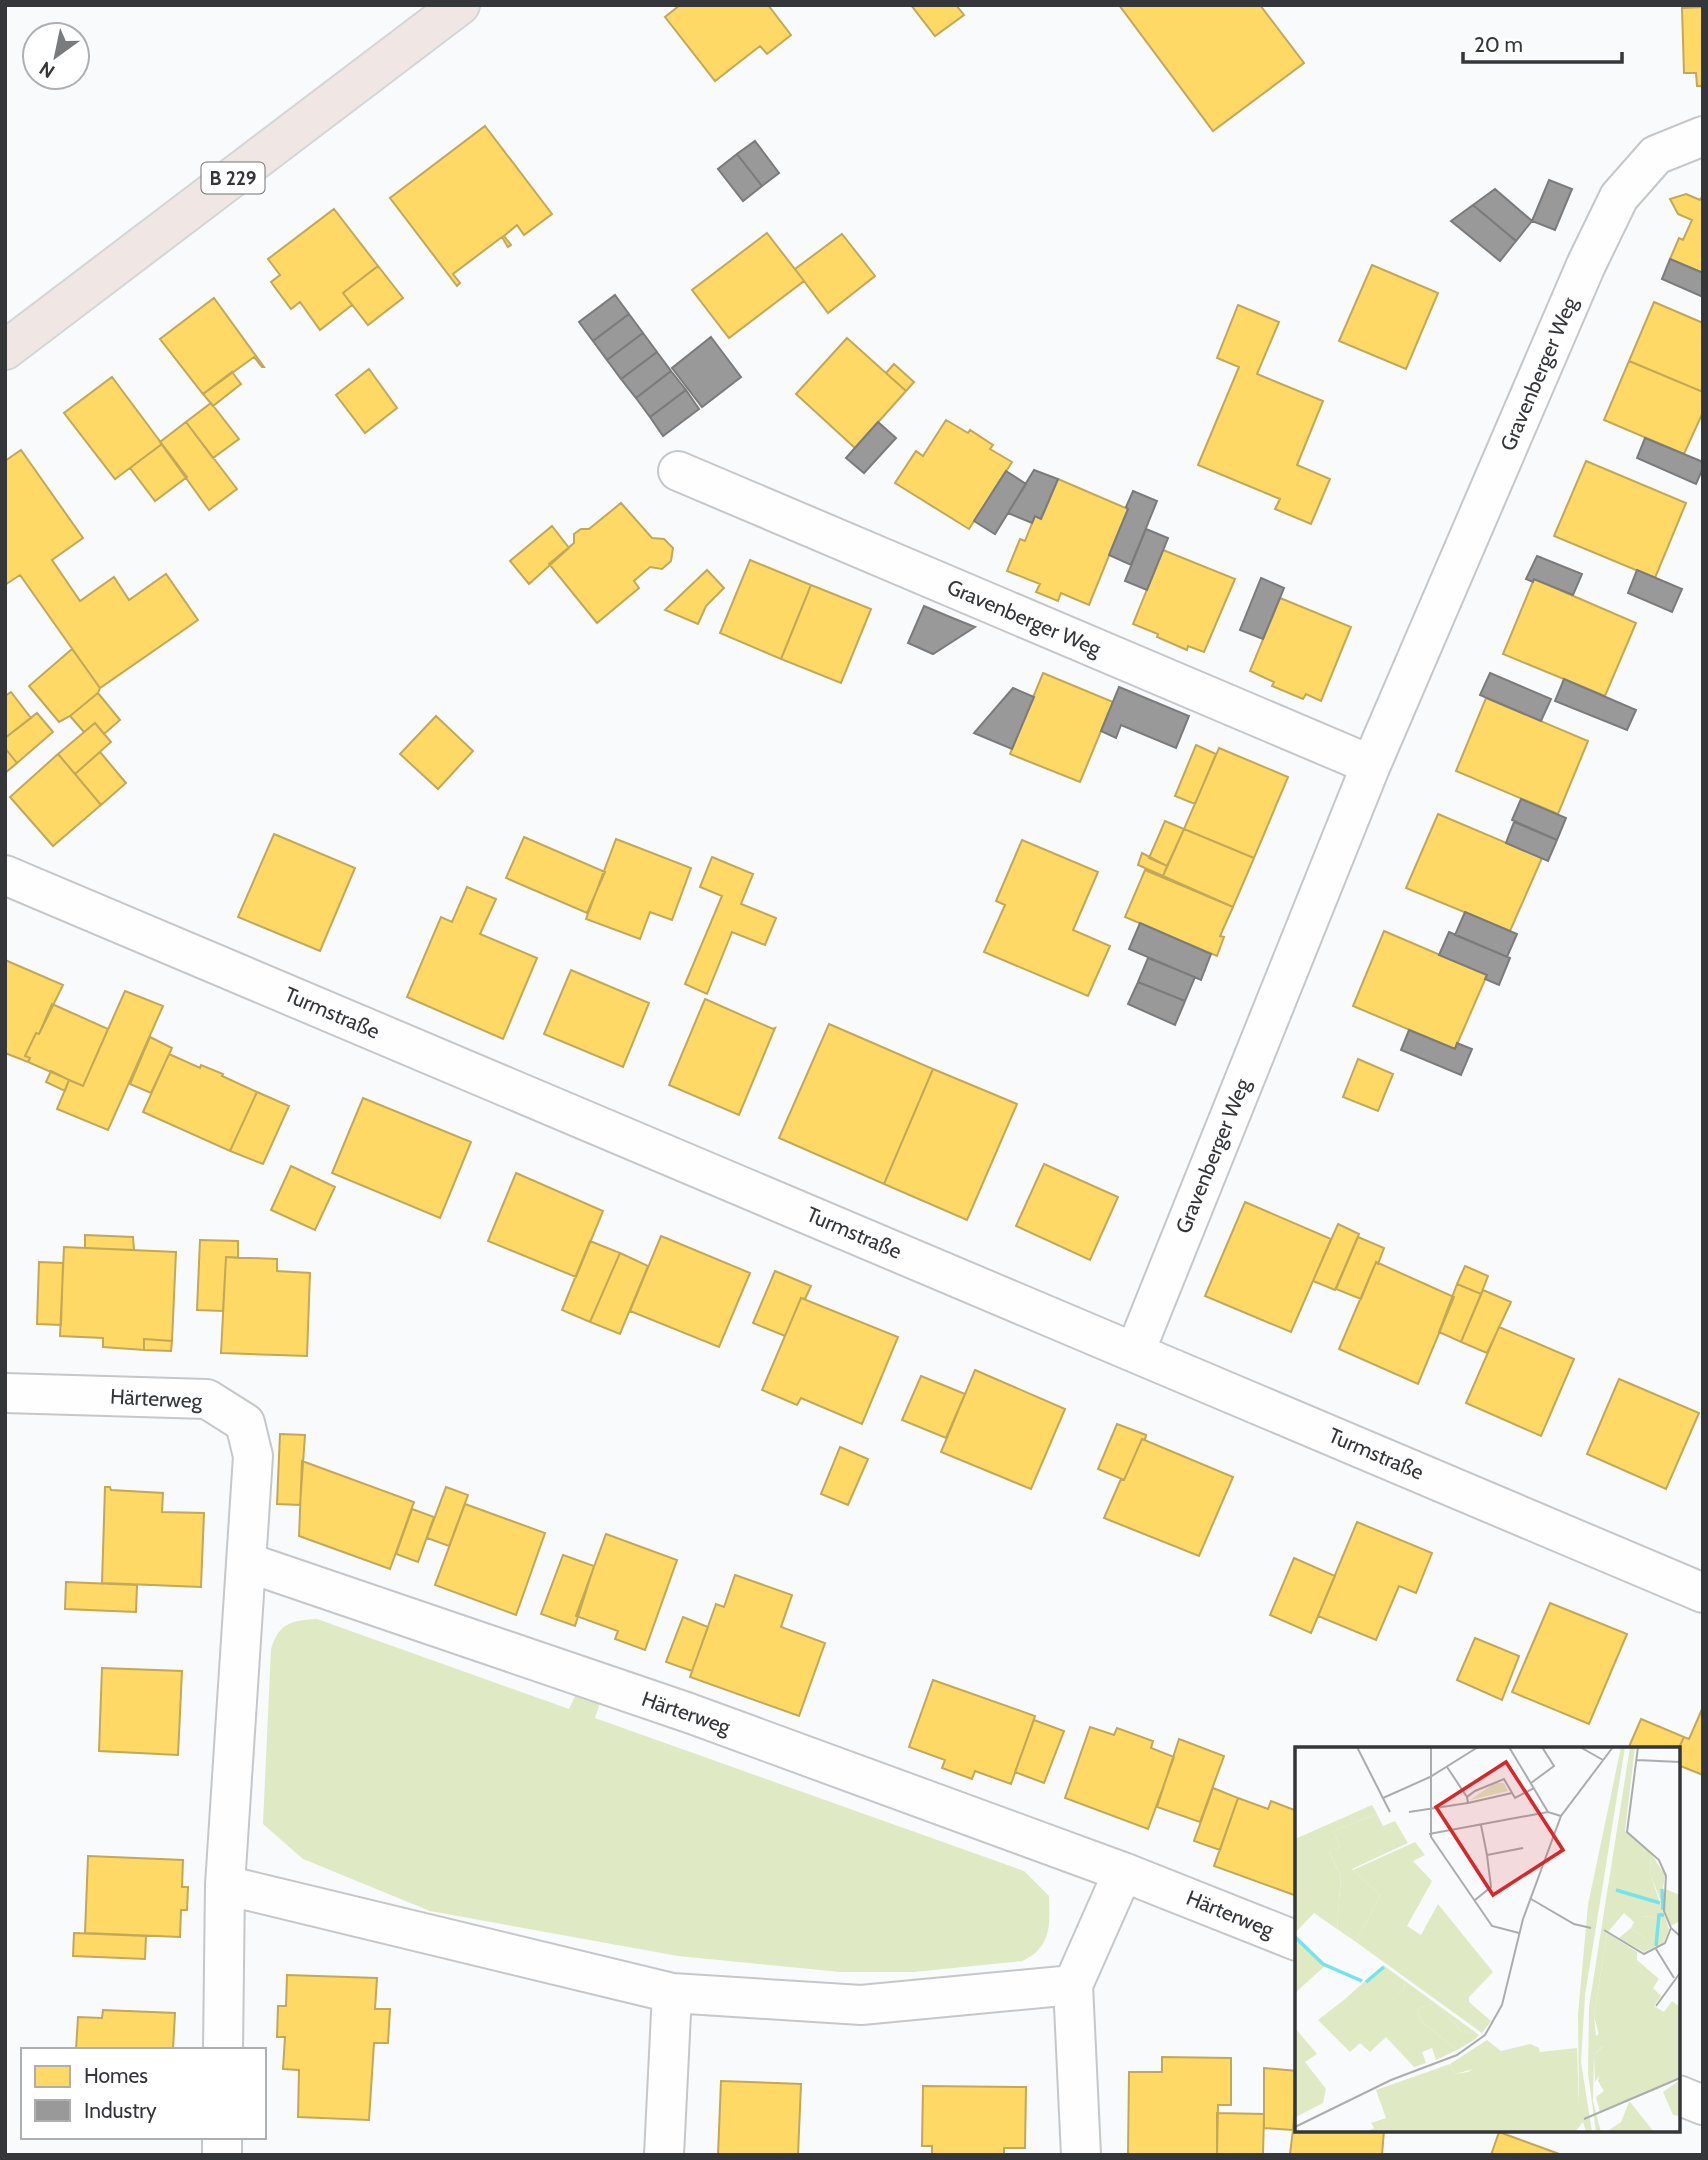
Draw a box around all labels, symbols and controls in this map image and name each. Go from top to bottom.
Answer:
north arrow [21,21,91,91]
scale bar [1463,21,1622,65]
text: 20 m [1474,32,1523,57]
text: N [35,57,59,83]
road number: B 229 [202,162,264,194]
street label: Gravenberger Weg [1495,293,1582,454]
street label: Gravenberger Weg [944,574,1105,661]
street label: Turmstraße [281,981,384,1044]
street label: Gravenberger Weg [1170,1074,1255,1237]
street label: Turmstraße [803,1201,906,1264]
street label: Härterweg [109,1384,203,1413]
street label: Turmstraße [1325,1422,1428,1485]
street label: Härterweg [639,1686,734,1740]
inset map [1295,1747,1680,2132]
street label: Härterweg [1183,1885,1278,1943]
legend [21,2048,266,2139]
text: Homes [84,2063,148,2088]
text: Industry [84,2098,157,2123]

